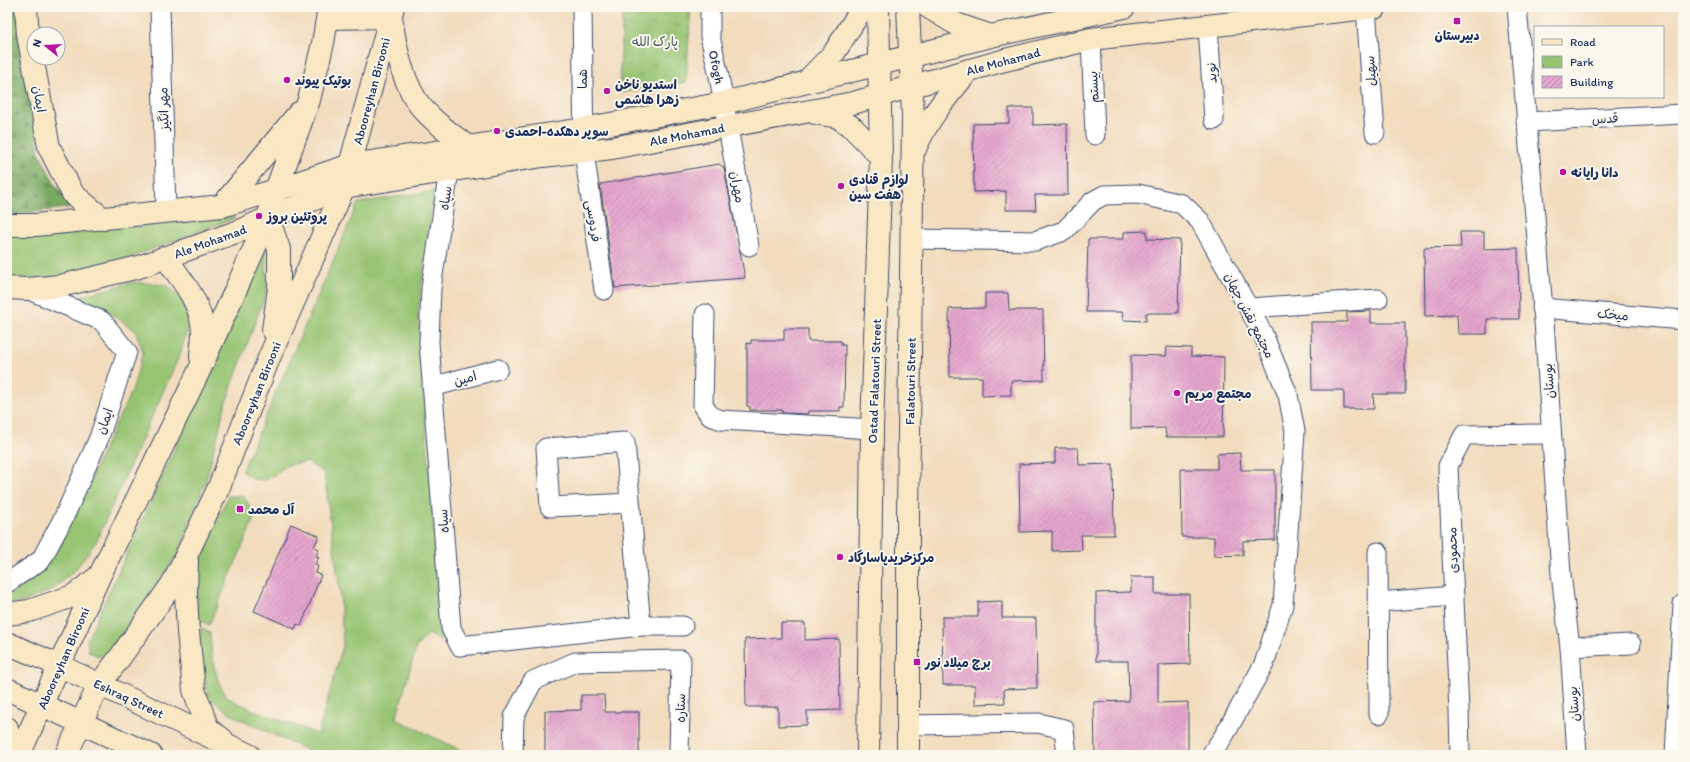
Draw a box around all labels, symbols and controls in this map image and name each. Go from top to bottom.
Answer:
marker: دبیرستان [1452,16,1462,26]
north arrow [26,26,66,66]
legend [1534,26,1664,98]
place label: دبیرستان [1435,28,1479,44]
park label: پارک الله [632,34,678,50]
text: Road [1570,35,1596,49]
street label: Abooreyhan Birooni [350,36,393,146]
text: N [30,38,44,49]
street label: Ale Mohamad [964,44,1042,79]
street label: Ofogh [706,49,727,85]
street label: سهیل [1362,55,1380,87]
text: Park [1570,55,1594,69]
street label: نوید [1203,62,1221,84]
street label: هما [575,69,590,89]
street label: بیستم [1085,70,1105,103]
place label: بوتیک پیوند [295,73,352,89]
marker: بوتیک پیوند [282,75,292,85]
text: Building [1570,75,1614,89]
place label: استدیو ناخن زهرا هاشمی [615,77,679,108]
street label: ایمان [29,85,49,114]
marker: استدیو ناخن زهرا هاشمی [602,86,612,96]
street label: مهر انگیز [155,87,173,132]
street label: قدس [1591,110,1619,127]
street label: Ale Mohamad [648,120,726,149]
place label: سوپر دهکده-احمدی [505,124,609,140]
marker: سوپر دهکده-احمدی [492,126,502,136]
place label: دانا رایانه [1571,165,1619,181]
marker: دانا رایانه [1558,167,1568,177]
street label: مهران [727,170,748,204]
place label: لوازم قنادی هفت سین [849,172,909,203]
marker: لوازم قنادی هفت سین [836,181,846,191]
street label: سپاه [436,185,456,211]
street label: فردوسی [581,199,604,243]
place label: پروتئین بروز [266,209,327,225]
marker: پروتئین بروز [254,211,264,221]
street label: Ale Mohamad [172,221,249,262]
street label: مجتمع نقش جهان [1219,270,1278,362]
street label: میخک [1597,306,1629,324]
street label: Ostad Falatouri Street [865,318,884,444]
street label: Falatouri Street [902,337,919,425]
street label: Abooreyhan Birooni [229,339,284,447]
street label: بوستان [1540,363,1558,399]
street label: امین [452,368,479,390]
place label: مجتمع مریم [1185,386,1252,404]
marker: مجتمع مریم [1172,388,1182,398]
street label: ایمان [93,406,117,437]
place label: آل محمد [248,502,295,517]
marker: آل محمد [235,504,245,514]
street label: سپاه [435,508,453,533]
street label: محمودی [1444,527,1462,573]
place label: مرکزخریدپاسارگاد [848,549,934,566]
marker: مرکزخریدپاسارگاد [835,552,845,562]
street label: Abooreyhan Birooni [34,605,93,712]
place label: برج میلاد نور [924,655,991,671]
marker: برج میلاد نور [912,657,922,667]
street label: Eshraq Street [91,676,166,721]
street label: بوستان [1565,686,1583,722]
street label: ستاره [673,693,689,723]

